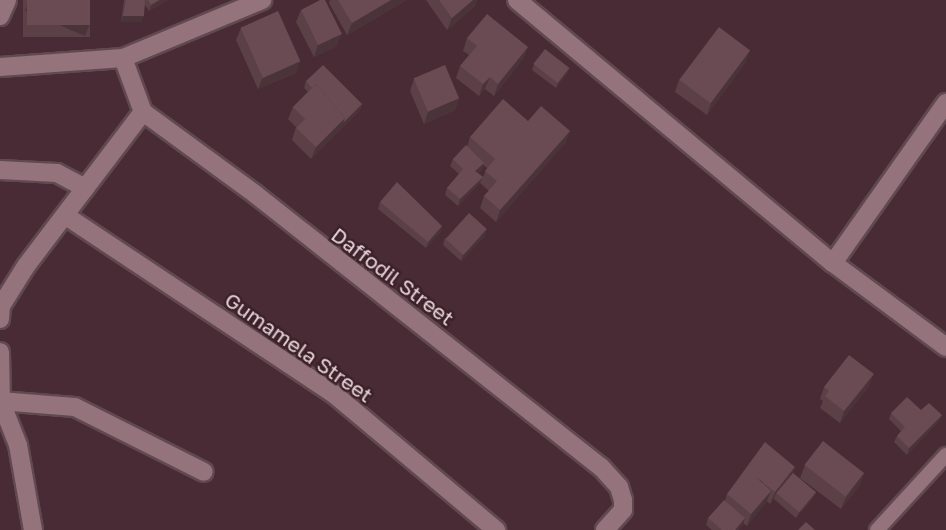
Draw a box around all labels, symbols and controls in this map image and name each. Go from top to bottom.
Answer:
street label: Daffodil Street [327,222,459,330]
street label: Gumamela Street [220,287,378,407]

